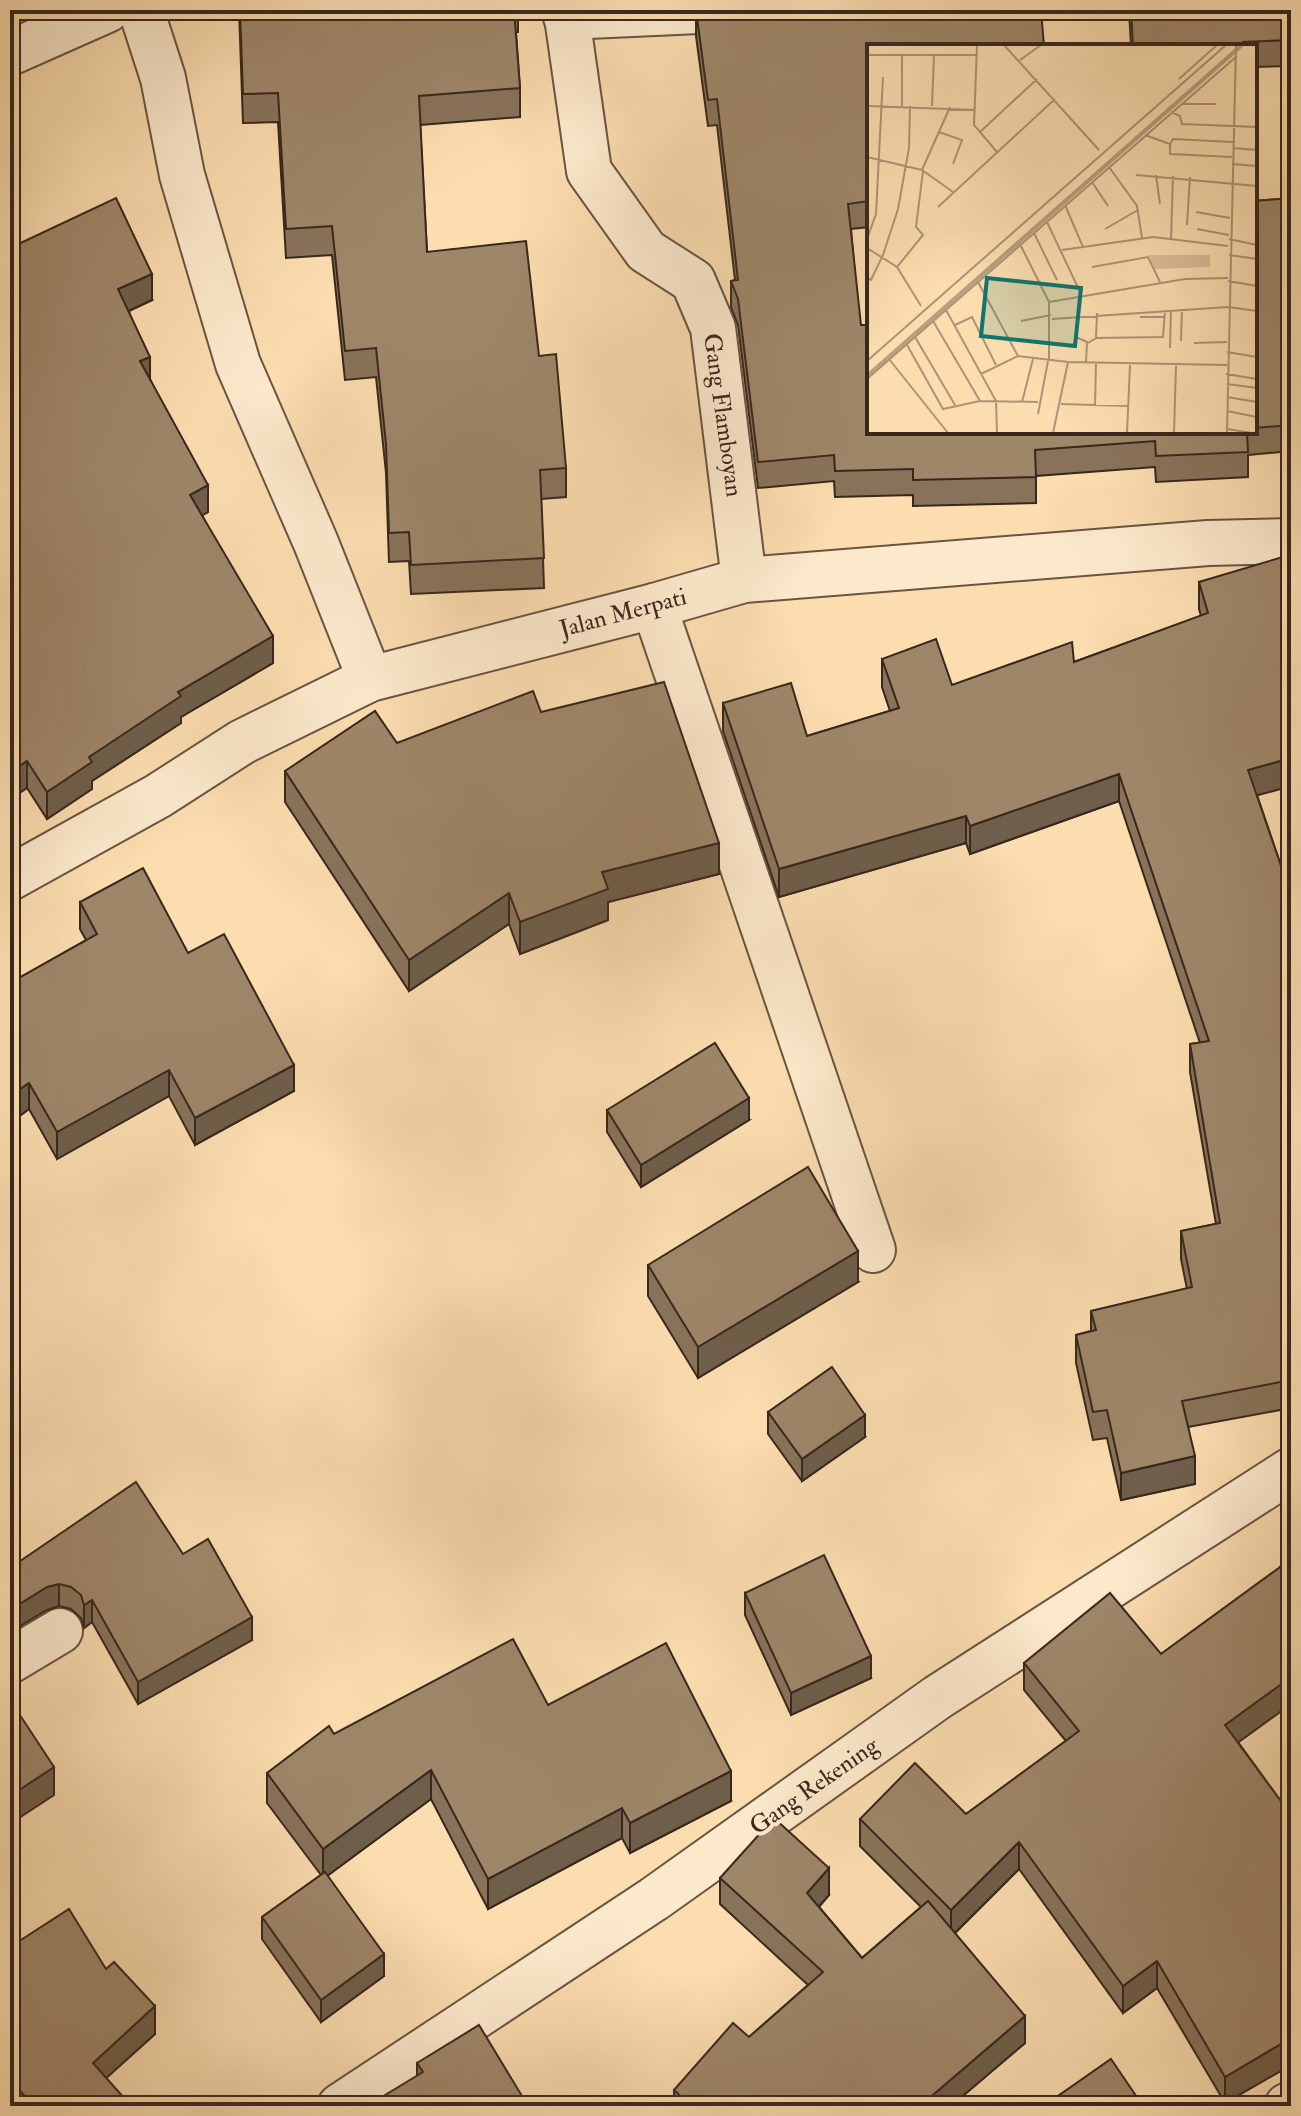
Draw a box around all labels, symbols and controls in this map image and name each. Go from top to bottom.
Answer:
inset map [867,44,1257,434]
street label: Gang Flamboyan [696,331,750,499]
street label: Jalan Merpati [555,581,690,645]
street label: Gang Rekening [744,1729,885,1842]

